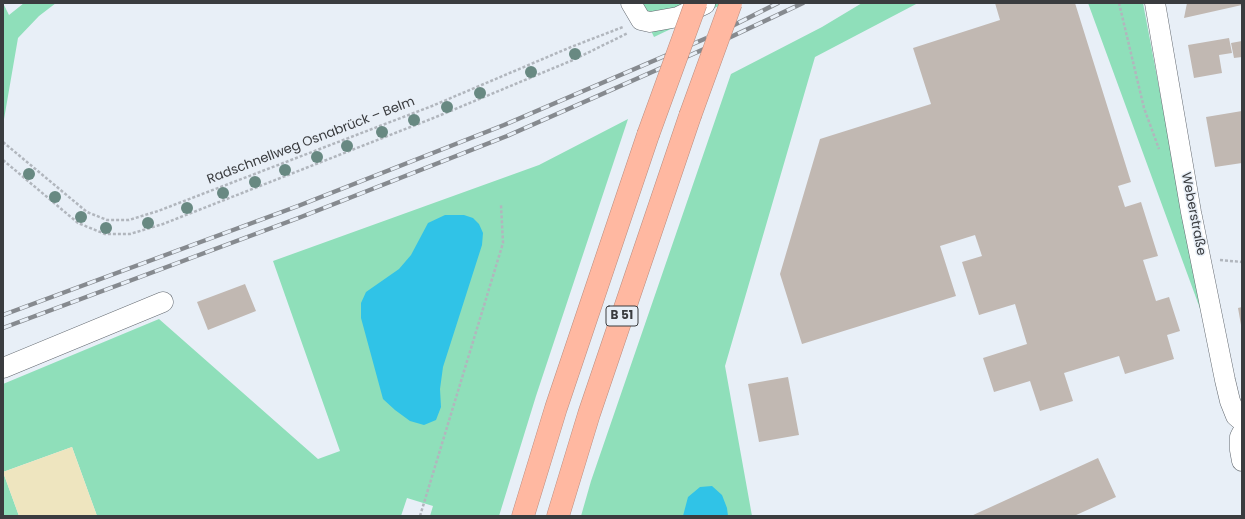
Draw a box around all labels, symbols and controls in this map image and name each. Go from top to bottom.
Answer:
street label: Radschnellweg Osnabrück – Belm [205,94,417,188]
street label: Weberstraße [1177,171,1209,257]
road number: B 51 [606,306,638,326]

